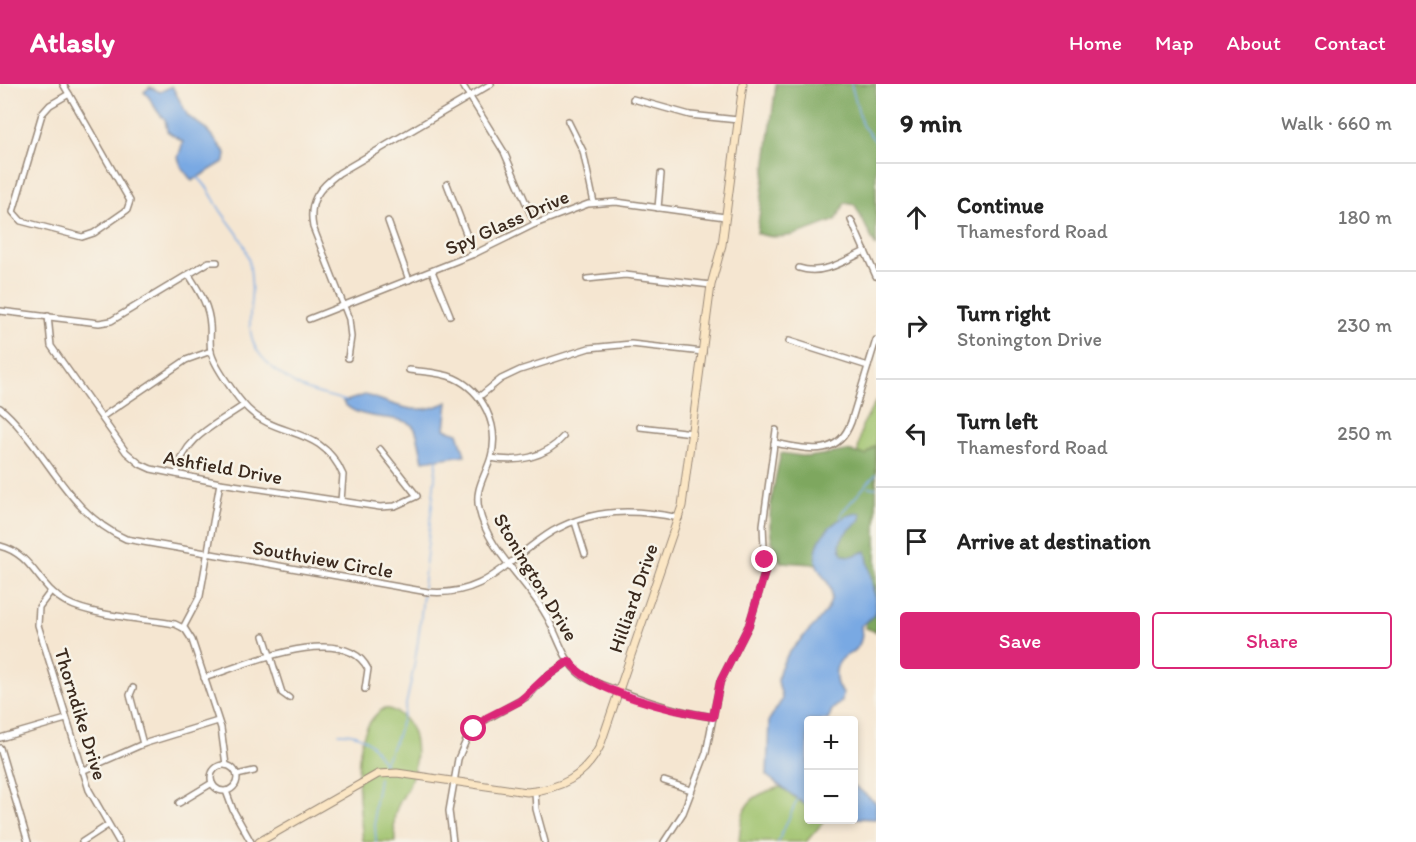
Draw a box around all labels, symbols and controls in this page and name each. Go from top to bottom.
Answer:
text: Atlasly [30,25,115,59]
text: Home [1069,30,1122,55]
text: Map [1155,30,1194,55]
text: About [1227,30,1281,55]
text: Contact [1314,30,1386,55]
text: 9 min [900,107,962,139]
text: Walk · 660 m [1281,111,1392,135]
street label: Spy Glass Drive [441,184,573,260]
text: Continue [957,192,1044,219]
icon: ahead [900,201,933,234]
text: 180 m [1338,205,1392,229]
text: Thamesford Road [957,219,1108,243]
text: Turn right [957,300,1051,327]
icon: right [900,309,933,342]
text: 230 m [1337,313,1392,337]
text: Stonington Drive [957,327,1102,351]
text: Turn left [957,408,1038,435]
icon: left [900,417,933,450]
text: 250 m [1337,421,1392,445]
text: Thamesford Road [957,435,1108,459]
street label: Ashfield Drive [162,445,284,489]
street label: Stonington Drive [488,509,584,645]
icon: arrive [900,525,933,558]
text: Arrive at destination [957,528,1151,555]
street label: Southview Circle [251,535,395,583]
street label: Hilliard Drive [603,540,663,656]
route end [751,546,777,572]
button: Save [900,612,1140,669]
button: Share [1152,612,1392,669]
street label: Thorndike Drive [50,645,112,783]
route start [460,715,486,741]
map controls [804,716,858,824]
button: + [804,716,858,770]
button: − [804,770,858,824]

